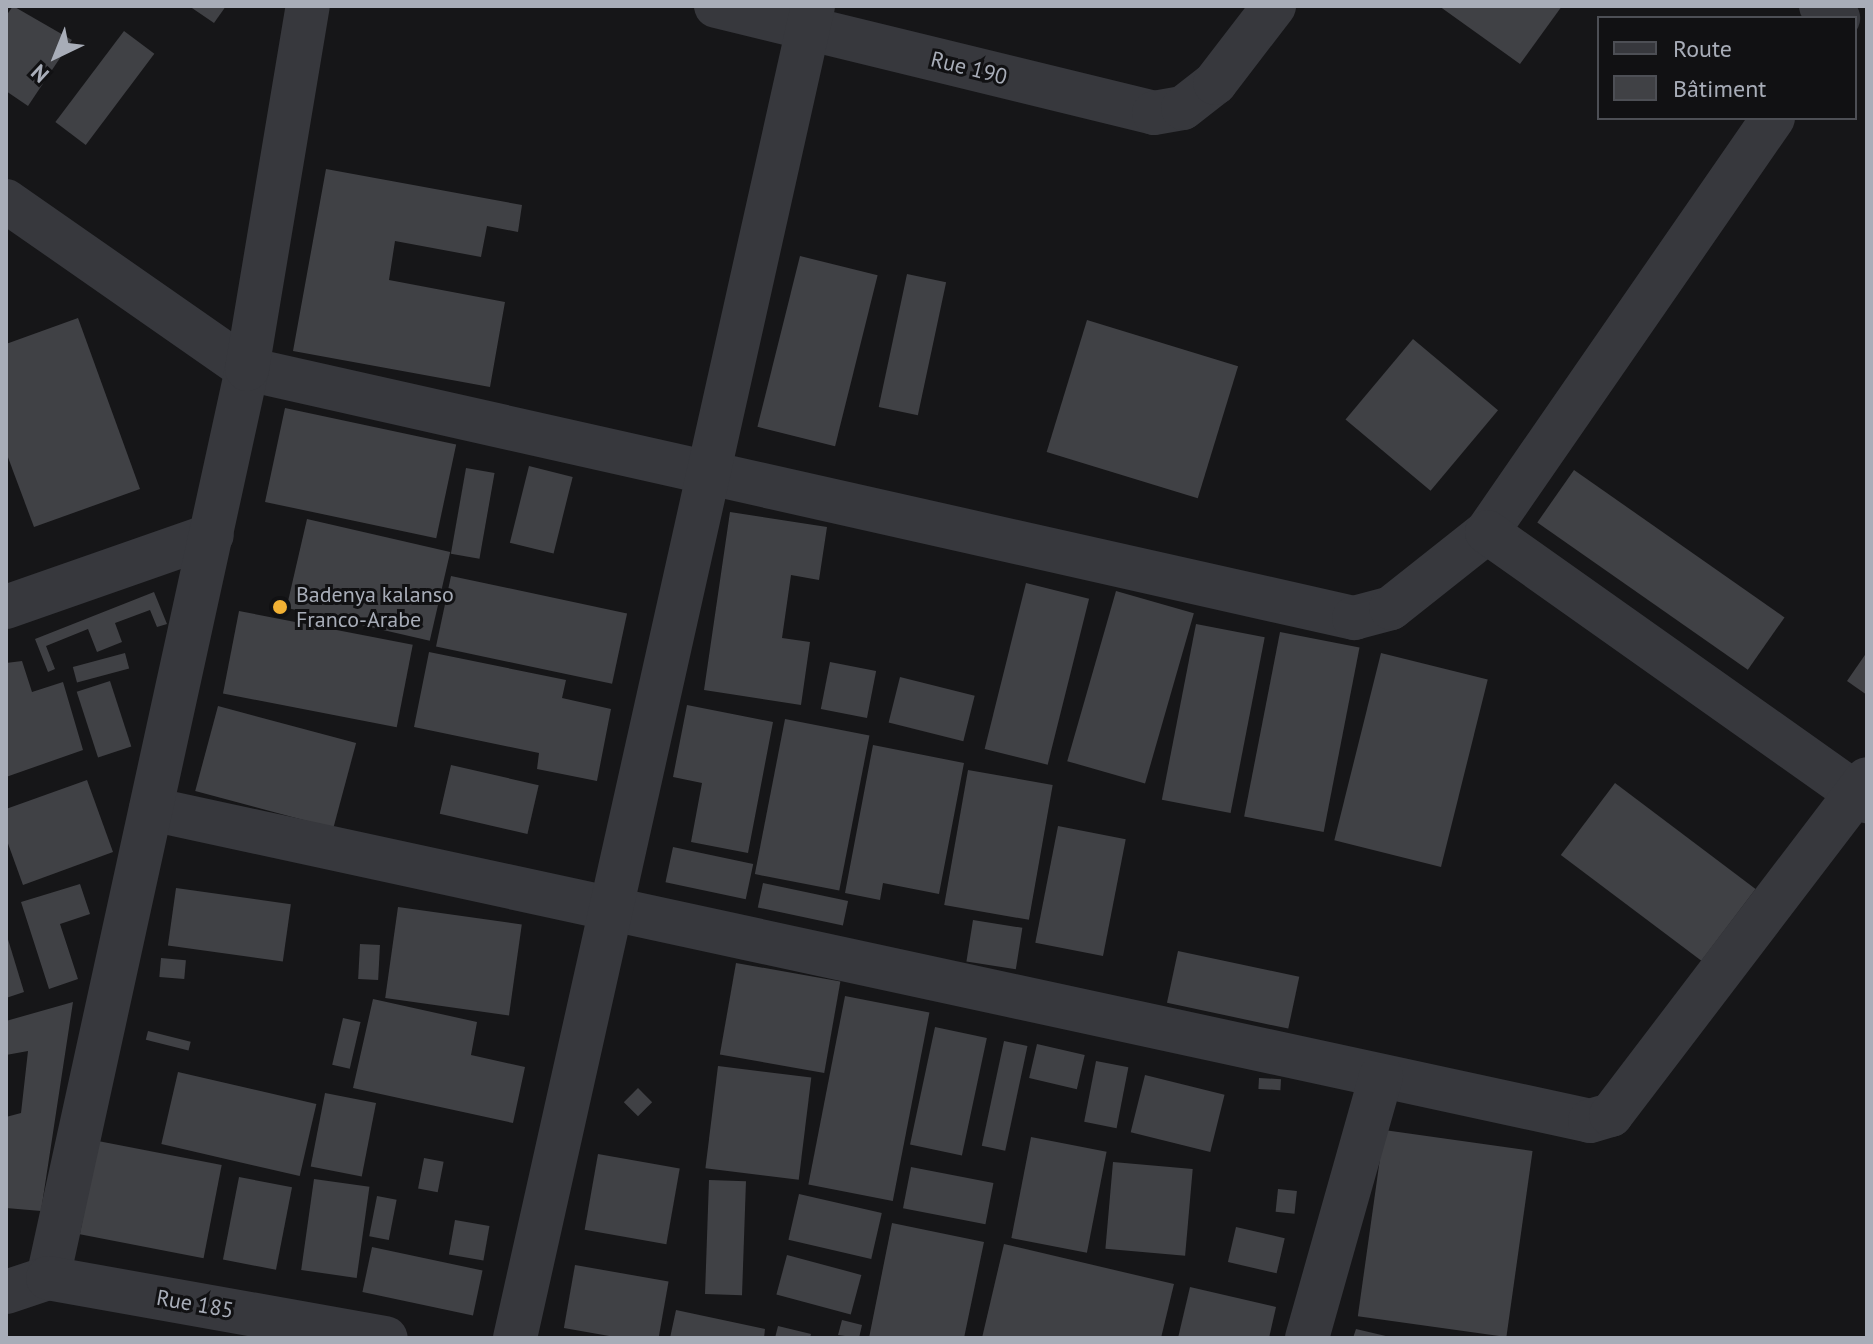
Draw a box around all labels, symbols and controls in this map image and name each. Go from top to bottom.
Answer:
north arrow [16,16,96,96]
legend [1597,16,1857,120]
text: Route [1673,33,1732,64]
street label: Rue 190 [928,46,1010,90]
text: N [25,58,54,89]
text: Bâtiment [1673,73,1766,104]
place label: Badenya kalanso Franco-Arabe [296,581,454,632]
marker: Badenya kalanso Franco-Arabe [271,598,289,616]
street label: Rue 185 [154,1284,236,1324]

